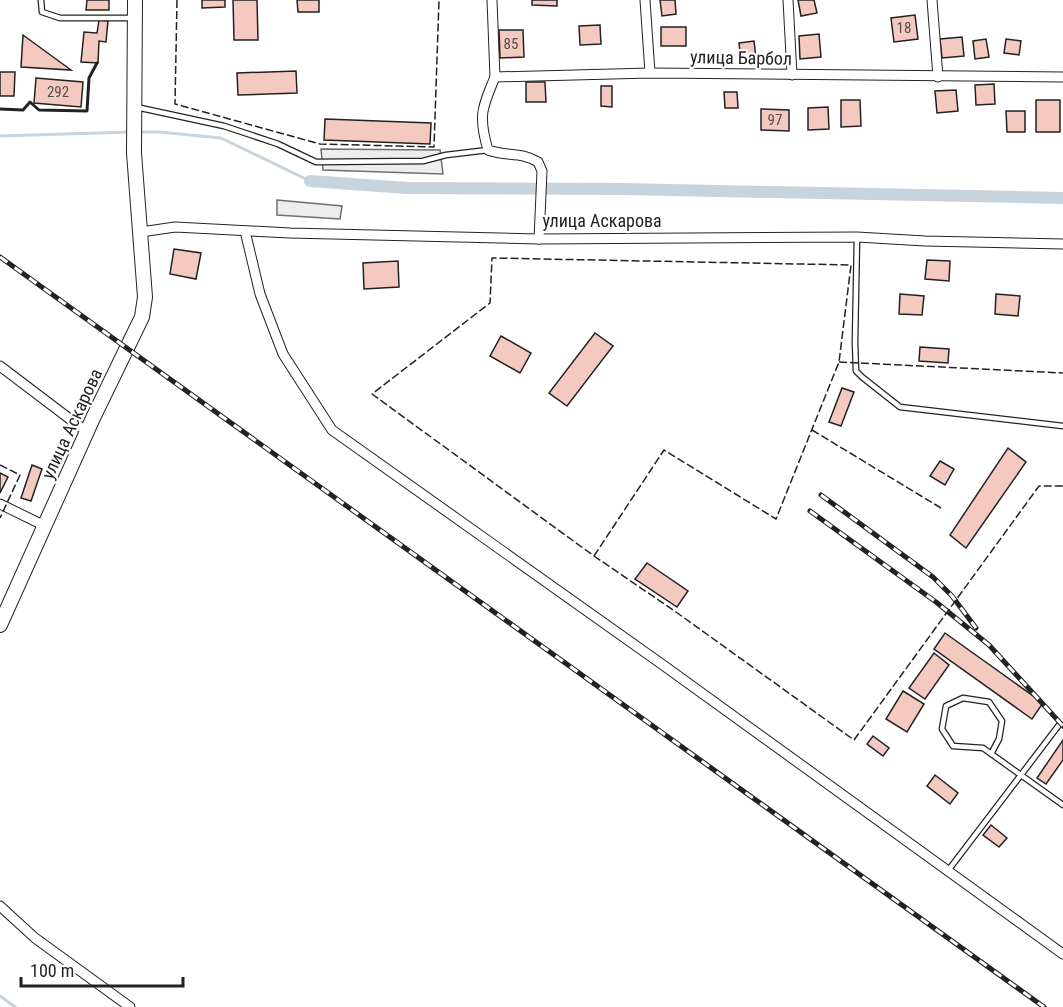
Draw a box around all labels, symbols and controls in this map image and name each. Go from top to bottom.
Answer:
house number: 18 [897,19,911,37]
house number: 85 [504,35,518,53]
street label: улица Барбол [690,46,792,69]
house number: 292 [47,83,69,101]
house number: 97 [768,111,782,129]
street label: улица Аскарова [542,210,662,231]
street label: улица Аскарова [37,365,106,482]
scale bar [21,950,183,988]
text: 100 m [30,960,74,981]

